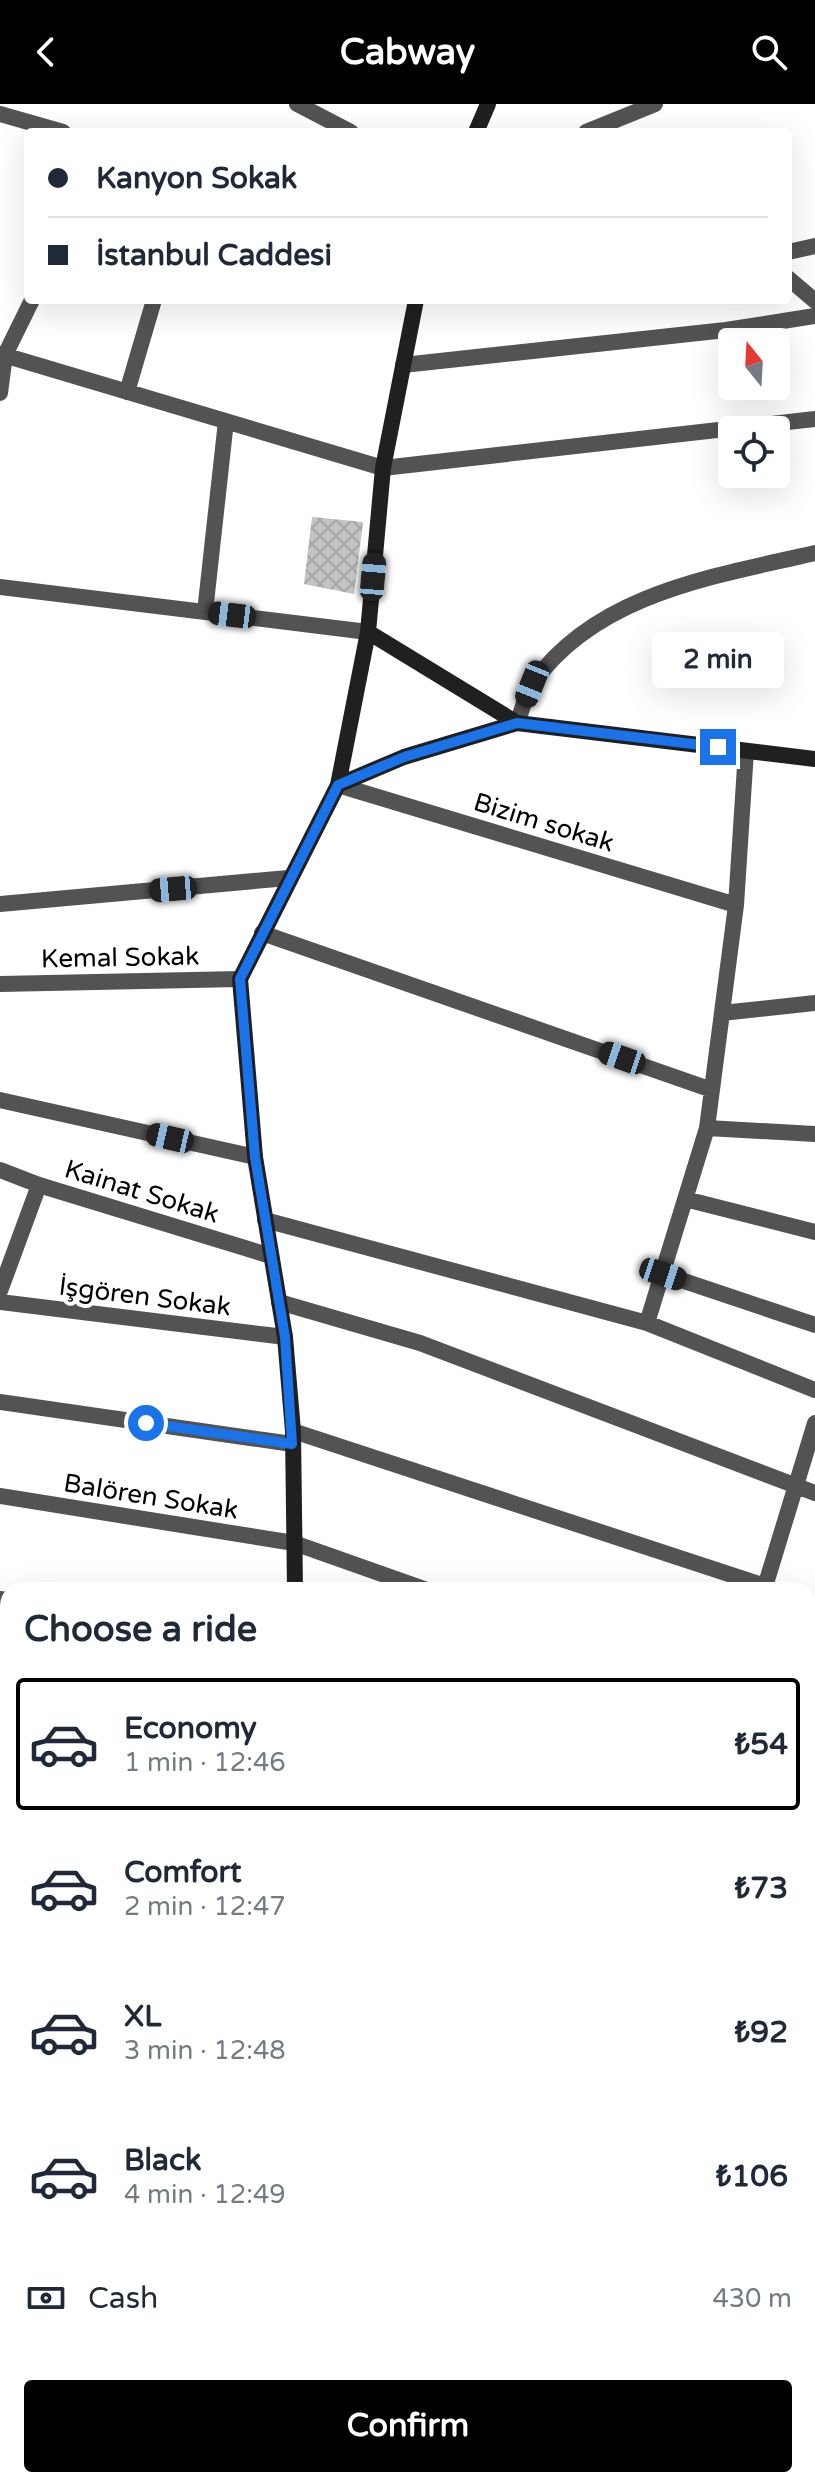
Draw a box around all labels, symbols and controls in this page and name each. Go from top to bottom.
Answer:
icon: back [24,30,68,74]
icon: search [747,30,791,74]
text: Cabway [340,31,475,74]
text: Kanyon Sokak [96,160,297,197]
text: İstanbul Caddesi [96,237,332,274]
north arrow [718,328,790,400]
map controls [718,328,790,488]
button: locate [718,416,790,488]
car [359,552,387,602]
car [207,600,257,630]
callout: 2 min [652,631,784,687]
text: 2 min [683,644,753,675]
car [512,657,552,711]
route end [700,729,736,765]
street label: Bizim sokak [470,786,618,859]
car [148,875,198,903]
street label: Kemal Sokak [41,941,199,974]
car [595,1039,649,1077]
car [144,1121,196,1155]
street label: Kainat Sokak [61,1153,223,1230]
car [636,1255,690,1293]
street label: İşgören Sokak [57,1271,233,1322]
route start [128,1405,164,1441]
street label: Balören Sokak [61,1467,240,1526]
text: Choose a ride [24,1608,257,1651]
icon: car [28,1708,100,1780]
text: Economy [124,1710,257,1747]
text: ₺54 [734,1726,788,1763]
text: 1 min · 12:46 [124,1747,286,1778]
icon: car [28,1852,100,1924]
text: Comfort [124,1854,242,1891]
text: ₺73 [734,1870,788,1907]
text: 2 min · 12:47 [124,1891,286,1922]
icon: car [28,1996,100,2068]
text: XL [124,1998,161,2035]
text: ₺92 [734,2014,788,2051]
text: 3 min · 12:48 [124,2035,286,2066]
icon: car [28,2140,100,2212]
text: Black [124,2142,201,2179]
text: ₺106 [716,2158,788,2195]
text: 4 min · 12:49 [124,2179,286,2210]
icon: cash [24,2276,68,2320]
text: Cash [88,2280,158,2317]
text: 430 m [712,2283,792,2314]
button: Confirm [24,2380,792,2472]

